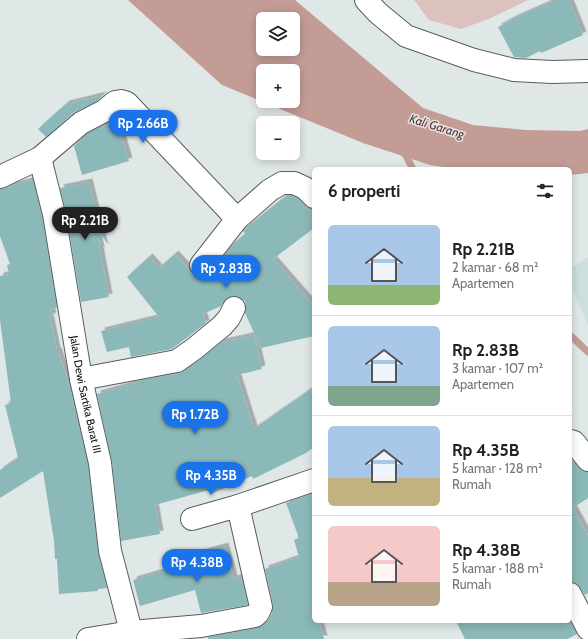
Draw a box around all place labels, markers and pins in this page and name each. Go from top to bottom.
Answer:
pin: Rp 2.66B [102,110,184,144]
pin: Rp 2.21B [44,207,126,241]
pin: Rp 2.83B [185,255,267,289]
pin: Rp 1.72B [154,401,236,435]
pin: Rp 4.35B [170,462,252,496]
pin: Rp 4.38B [156,549,238,583]

